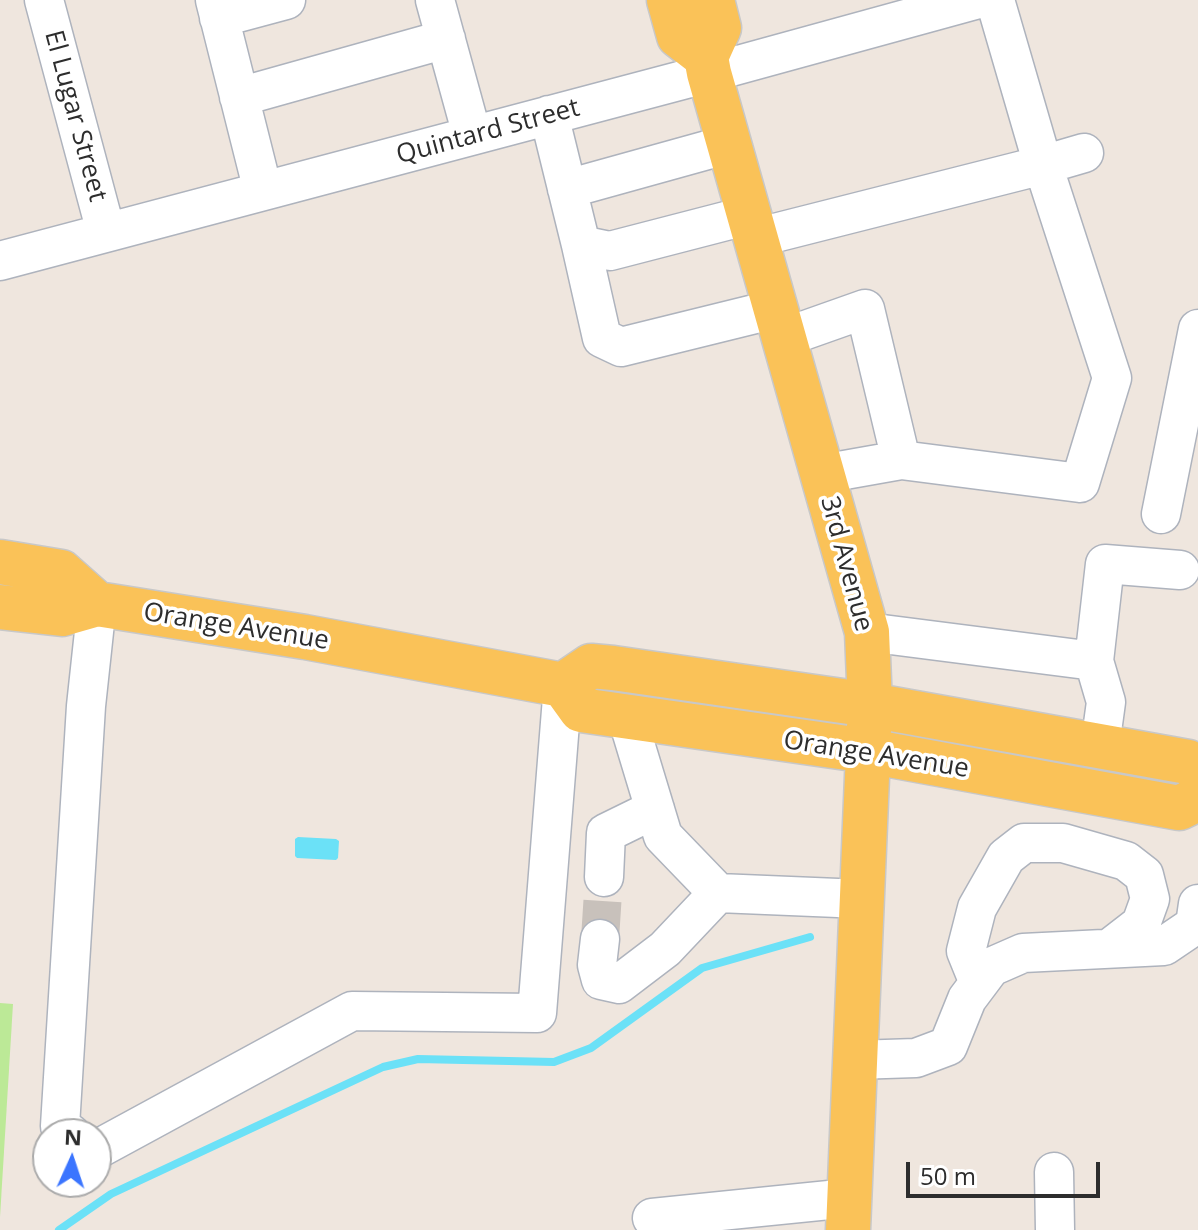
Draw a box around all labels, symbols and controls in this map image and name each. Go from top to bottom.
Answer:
street label: El Lugar Street [37,27,113,205]
street label: Quintard Street [393,93,583,171]
street label: 3rd Avenue [813,493,879,635]
street label: Orange Avenue [141,597,331,657]
street label: Orange Avenue [781,725,971,785]
north arrow [32,1118,112,1198]
text: N [63,1121,83,1151]
scale bar [910,1146,1104,1196]
text: 50 m [920,1159,976,1192]

